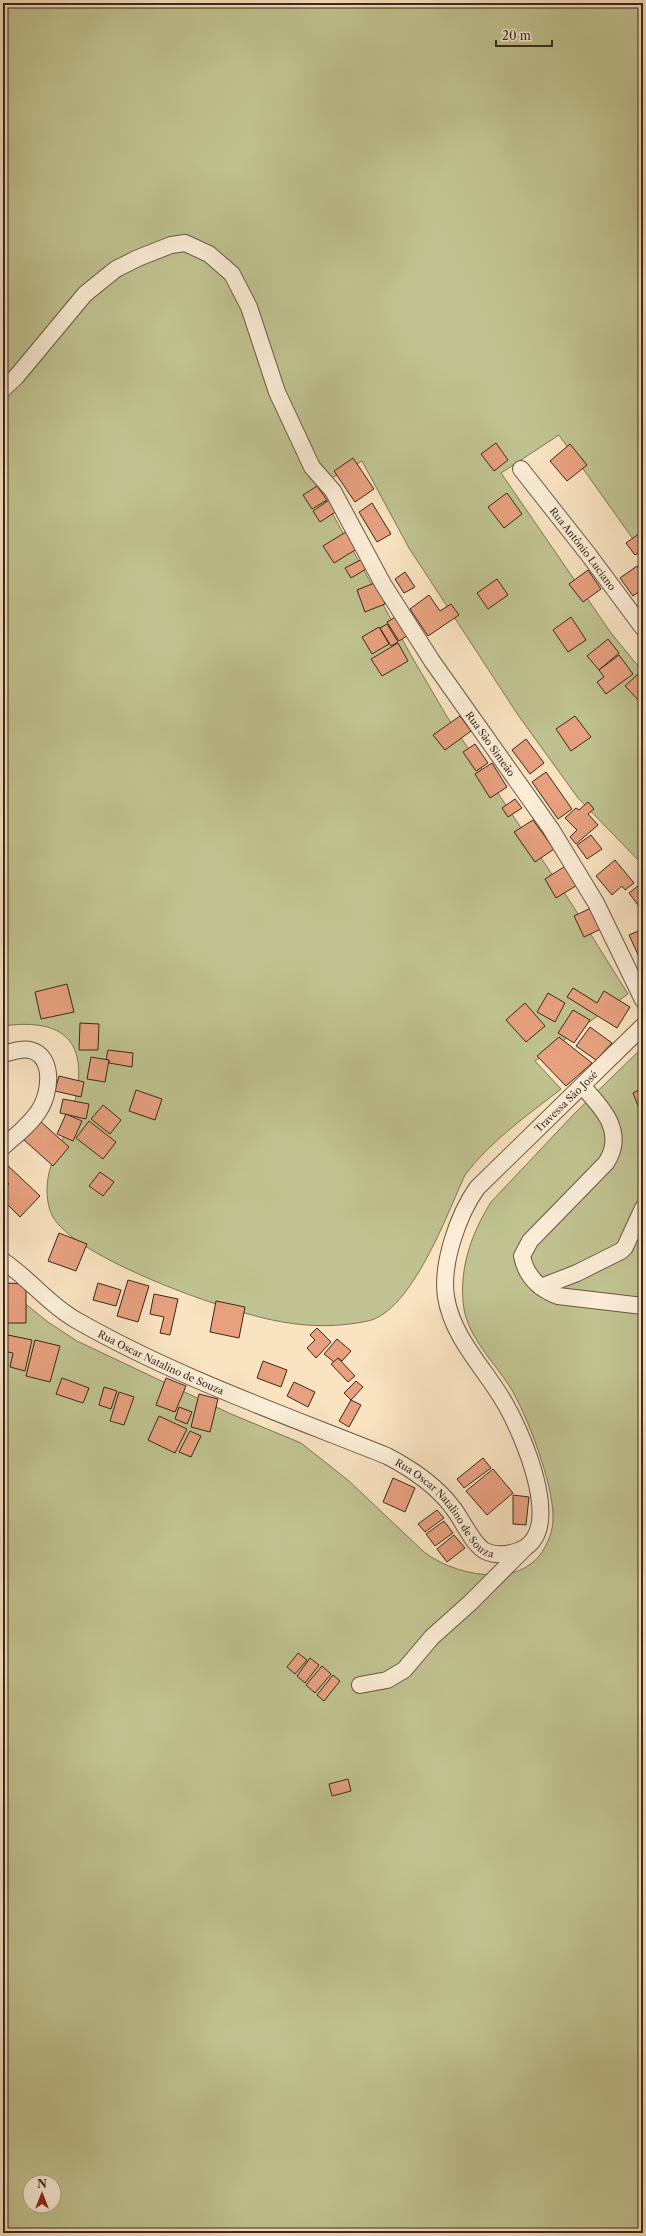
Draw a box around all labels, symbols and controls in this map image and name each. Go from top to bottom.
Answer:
scale bar [496,22,552,48]
text: 20 m [502,28,531,43]
street label: Rua Antônio Luciano [547,505,619,593]
street label: Rua São Simeão [463,709,518,779]
street label: Travessa São José [532,1067,600,1135]
street label: Rua Oscar Natalino de Souza [96,1327,227,1397]
street label: Rua Oscar Natalino de Souza [393,1455,496,1560]
north arrow [22,2174,62,2214]
text: N [37,2177,47,2191]

